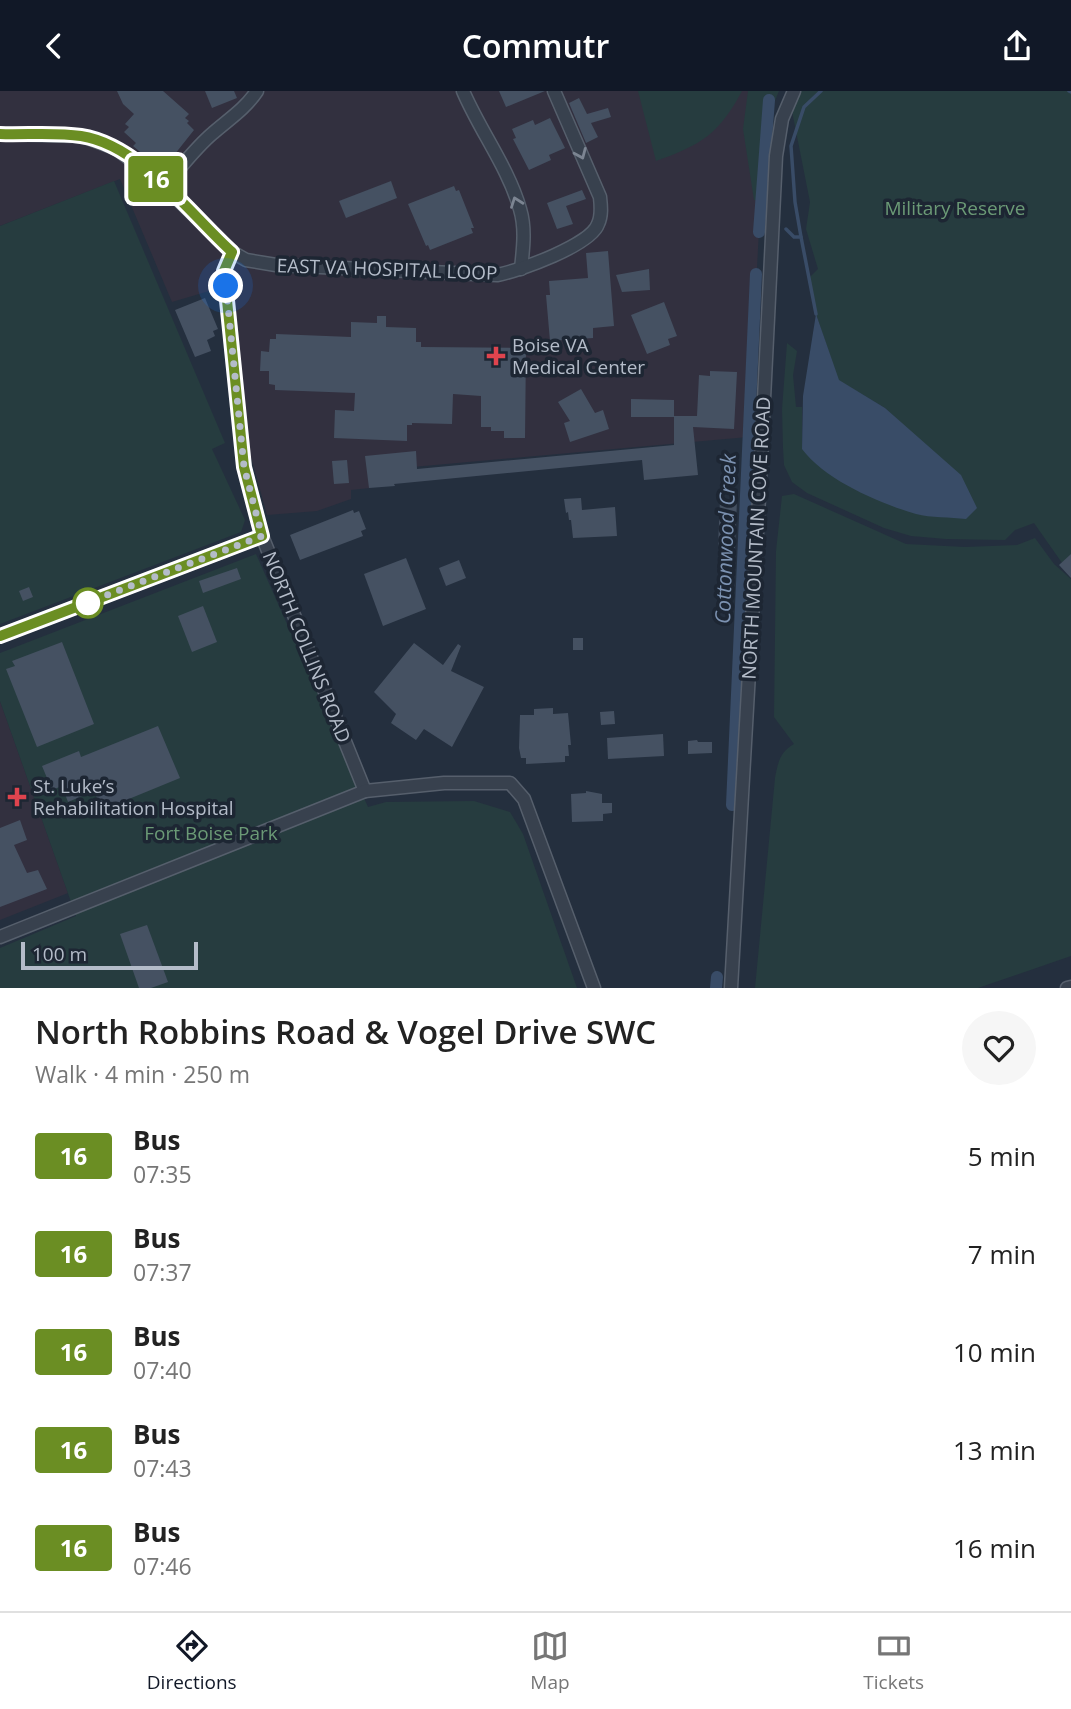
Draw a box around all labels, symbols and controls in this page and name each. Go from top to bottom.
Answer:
text: Commutr [462,24,609,67]
icon: back [35,27,73,65]
icon: share [998,27,1036,65]
one-way arrow [572,147,586,159]
line badge: 16 [124,156,188,202]
text: 16 [142,162,170,195]
park label: Military Reserve [884,195,1026,221]
one-way arrow [511,197,525,209]
street label: EAST VA HOSPITAL LOOP [276,252,498,286]
your location [208,268,243,303]
place label: Boise VA Medical Center [512,332,645,380]
marker: Boise VA Medical Center [486,346,506,366]
street label: NORTH MOUNTAIN COVE ROAD [736,396,776,680]
water label: Cottonwood Creek [708,453,742,624]
street label: NORTH COLLINS ROAD [257,548,357,746]
unlabelled marker [73,588,103,618]
place label: St. Luke’s Rehabilitation Hospital [33,773,234,821]
marker: St. Luke’s Rehabilitation Hospital [7,787,27,807]
park label: Fort Boise Park [144,820,278,846]
scale bar [21,939,198,971]
text: 100 m [32,941,87,967]
text: North Robbins Road & Vogel Drive SWC [35,1009,656,1054]
button: heart [962,1011,1036,1085]
text: Walk · 4 min · 250 m [35,1058,250,1090]
text: Bus [133,1122,180,1158]
text: 5 min [968,1138,1036,1174]
text: 16 [60,1139,87,1172]
text: 07:35 [133,1158,192,1190]
text: Bus [133,1220,180,1256]
text: 7 min [968,1236,1036,1272]
text: 16 [60,1237,87,1270]
text: 07:37 [133,1256,192,1288]
text: Bus [133,1318,180,1354]
text: 10 min [953,1334,1036,1370]
text: 16 [60,1335,87,1368]
text: 07:40 [133,1354,192,1386]
text: Bus [133,1416,180,1452]
text: 13 min [953,1432,1036,1468]
text: 16 [60,1433,87,1466]
text: 07:43 [133,1452,192,1484]
text: Bus [133,1514,180,1550]
text: 16 min [953,1530,1036,1566]
text: 16 [60,1531,87,1564]
text: 07:46 [133,1550,192,1582]
tab: Directions [147,1627,237,1695]
tab: Map [530,1627,570,1695]
tab: Tickets [863,1627,924,1695]

